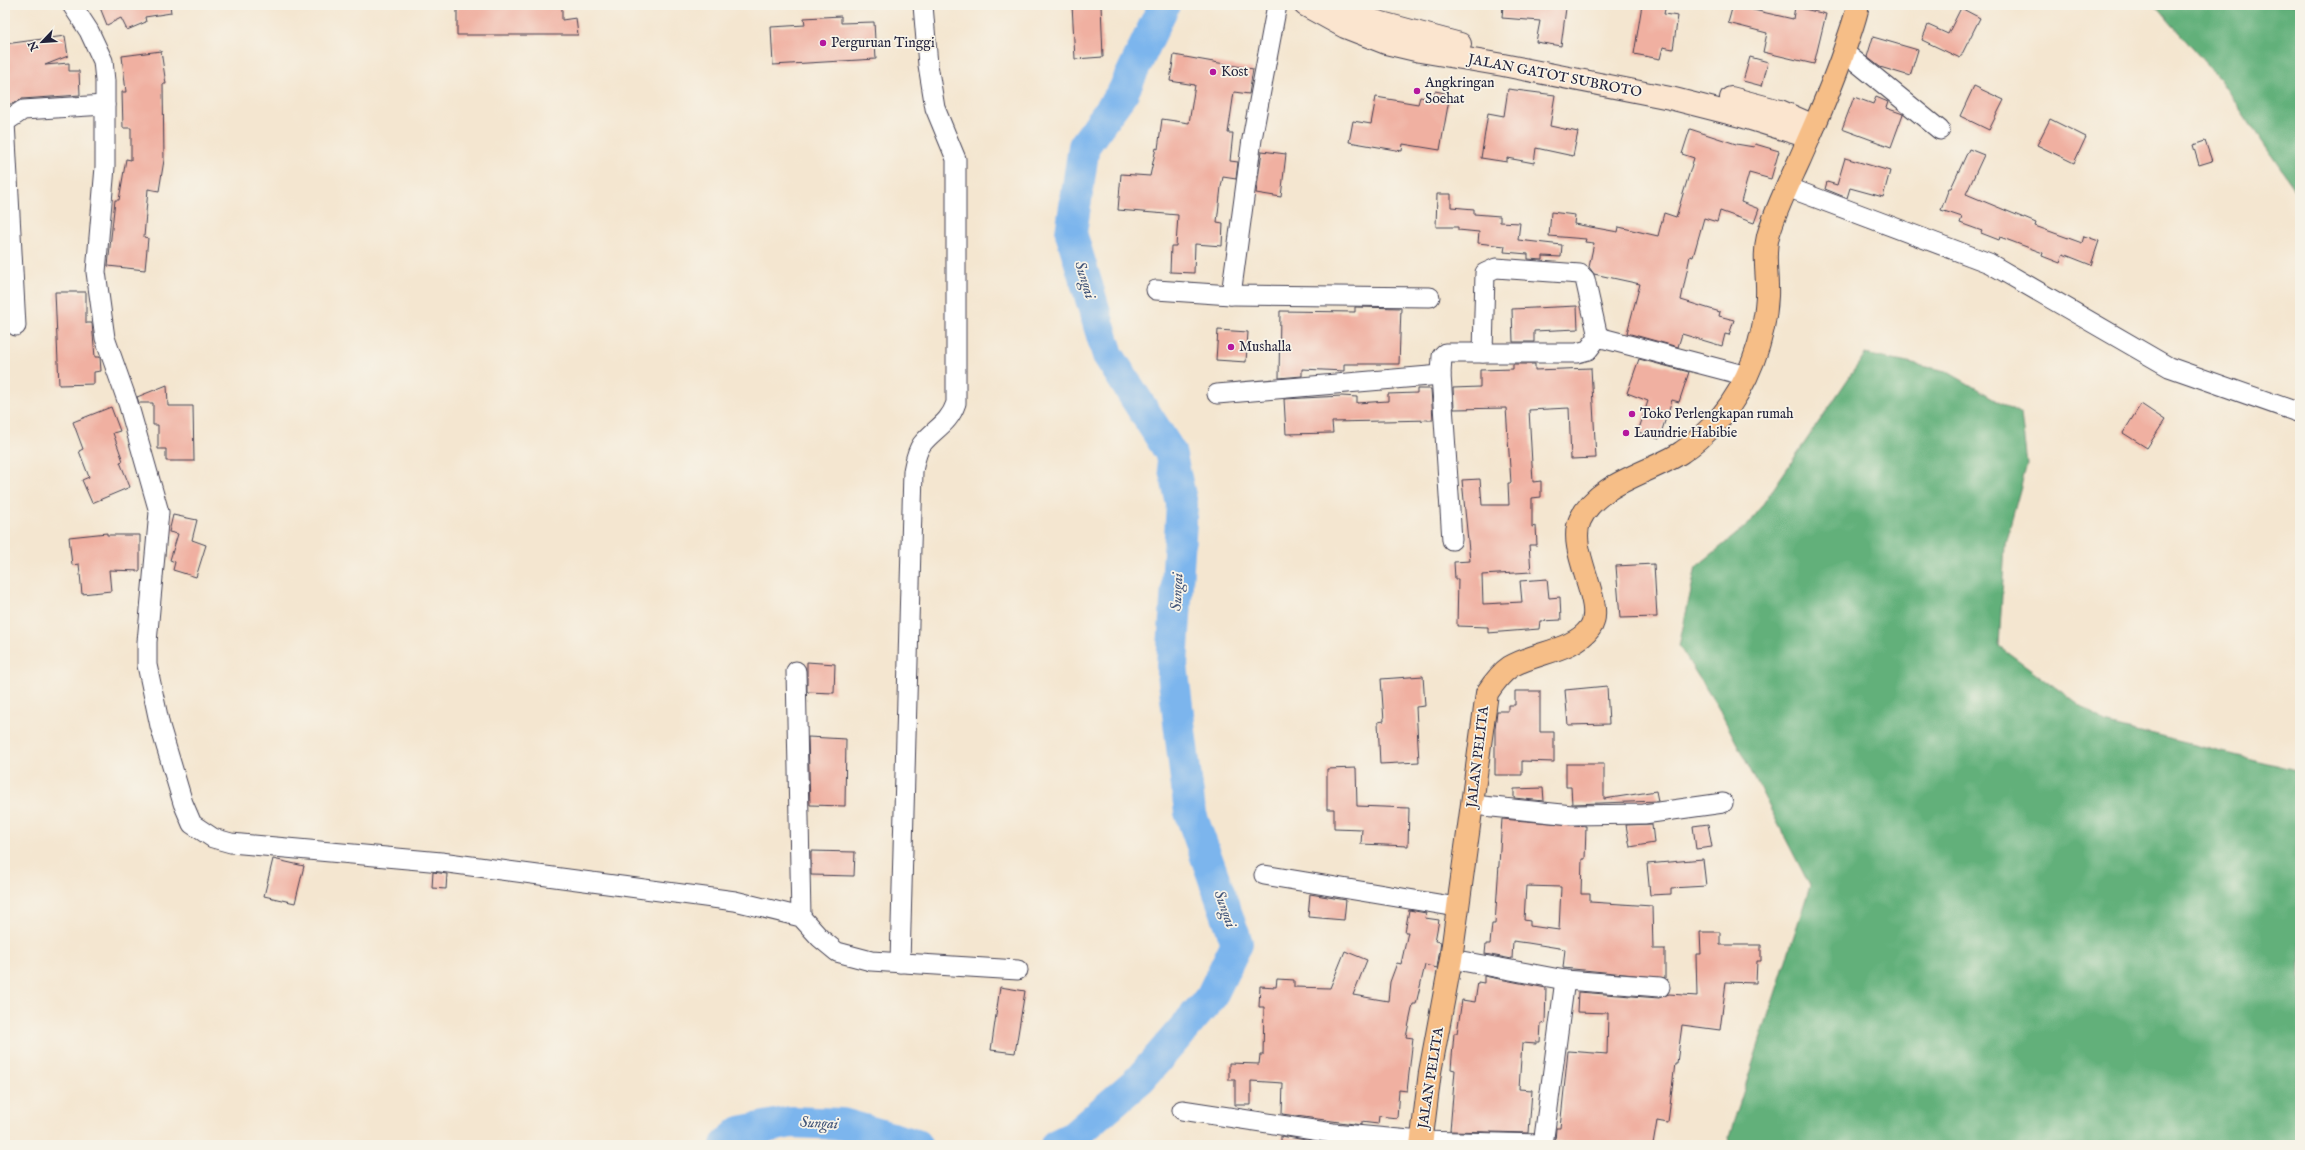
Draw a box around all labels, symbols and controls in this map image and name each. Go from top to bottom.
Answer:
north arrow [22,22,62,62]
place label: Perguruan Tinggi [831,34,935,52]
text: N [25,38,43,54]
marker: Perguruan Tinggi [818,38,828,48]
street label: JALAN GATOT SUBROTO [1465,50,1644,102]
place label: Kost [1221,63,1249,81]
marker: Kost [1208,67,1218,77]
place label: Angkringan Soehat [1424,74,1495,108]
marker: Angkringan Soehat [1412,86,1422,96]
water label: Sungai [1069,259,1100,303]
place label: Mushalla [1239,338,1292,356]
marker: Mushalla [1226,342,1236,352]
place label: Toko Perlengkapan rumah [1640,405,1794,423]
marker: Toko Perlengkapan rumah [1627,409,1637,419]
place label: Laundrie Habibie [1634,424,1738,442]
marker: Laundrie Habibie [1621,428,1631,438]
water label: Sungai [1167,571,1189,612]
street label: JALAN PELITA [1463,705,1493,811]
water label: Sungai [1209,888,1241,932]
street label: JALAN PELITA [1414,1025,1448,1132]
water label: Sungai [799,1113,840,1135]

